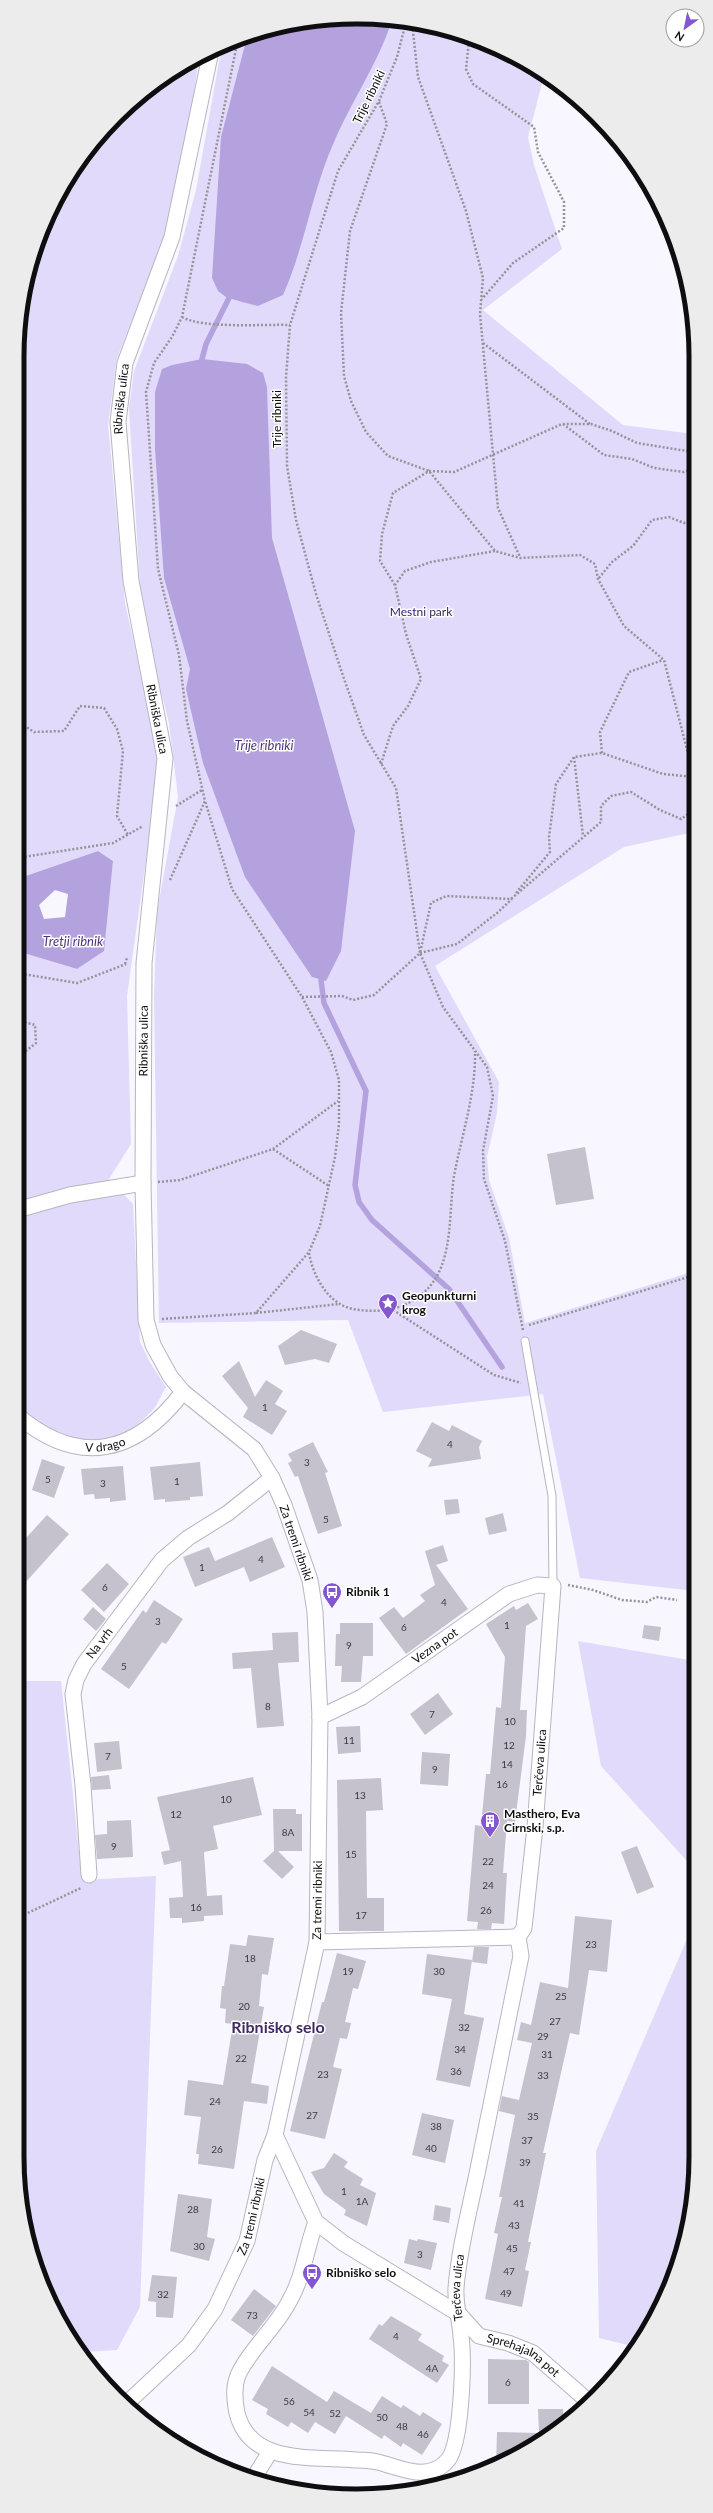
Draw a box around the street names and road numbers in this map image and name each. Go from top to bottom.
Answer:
street label: Trije ribniki [349,67,388,126]
street label: Ribniška ulica [110,363,132,435]
street label: Trije ribniki [269,390,284,448]
street label: Ribniška ulica [143,683,172,755]
street label: Ribniška ulica [135,1005,151,1077]
street label: V drago [85,1434,128,1455]
street label: Za tremi ribniki [276,1503,317,1583]
street label: Na vrh [83,1624,116,1661]
street label: Vezna pot [409,1624,461,1667]
street label: Terčeva ulica [529,1729,549,1797]
street label: Za tremi ribniki [309,1860,325,1940]
street label: Za tremi ribniki [234,2176,268,2257]
street label: Terčeva ulica [448,2253,467,2322]
street label: Sprehajalna pot [485,2330,564,2380]

